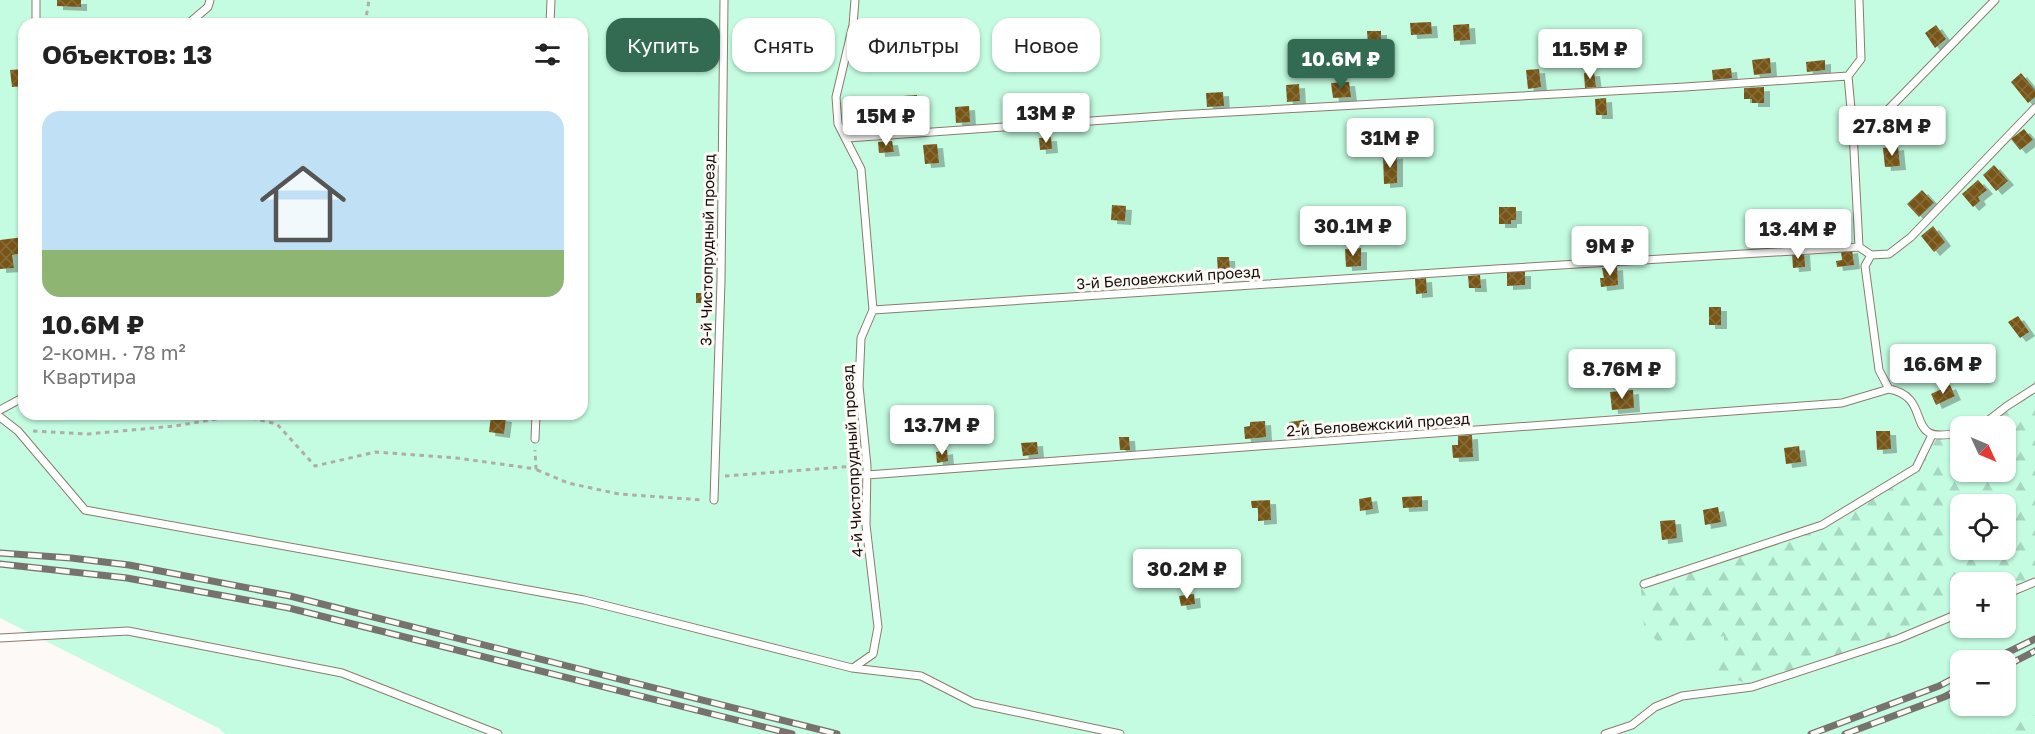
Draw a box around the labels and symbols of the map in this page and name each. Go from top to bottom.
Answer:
pin: 11.5M ₽ [1535,29,1645,80]
pin: 10.6M ₽ [1286,39,1396,90]
pin: 13M ₽ [1004,93,1088,144]
pin: 15M ₽ [844,96,928,147]
pin: 27.8M ₽ [1837,106,1947,157]
pin: 31M ₽ [1348,118,1432,169]
street label: 3-й Чистопрудный проезд [696,154,718,346]
pin: 30.1M ₽ [1298,206,1408,257]
pin: 13.4M ₽ [1743,209,1853,260]
pin: 9M ₽ [1574,226,1646,277]
street label: 3-й Беловежский проезд [1076,262,1260,292]
pin: 16.6M ₽ [1888,344,1998,395]
pin: 8.76M ₽ [1567,349,1677,400]
street label: 4-й Чистопрудный проезд [838,365,866,557]
pin: 13.7M ₽ [887,405,997,456]
street label: 2-й Беловежский проезд [1286,409,1470,439]
north arrow [1950,416,2016,482]
pin: 30.2M ₽ [1132,549,1242,600]

